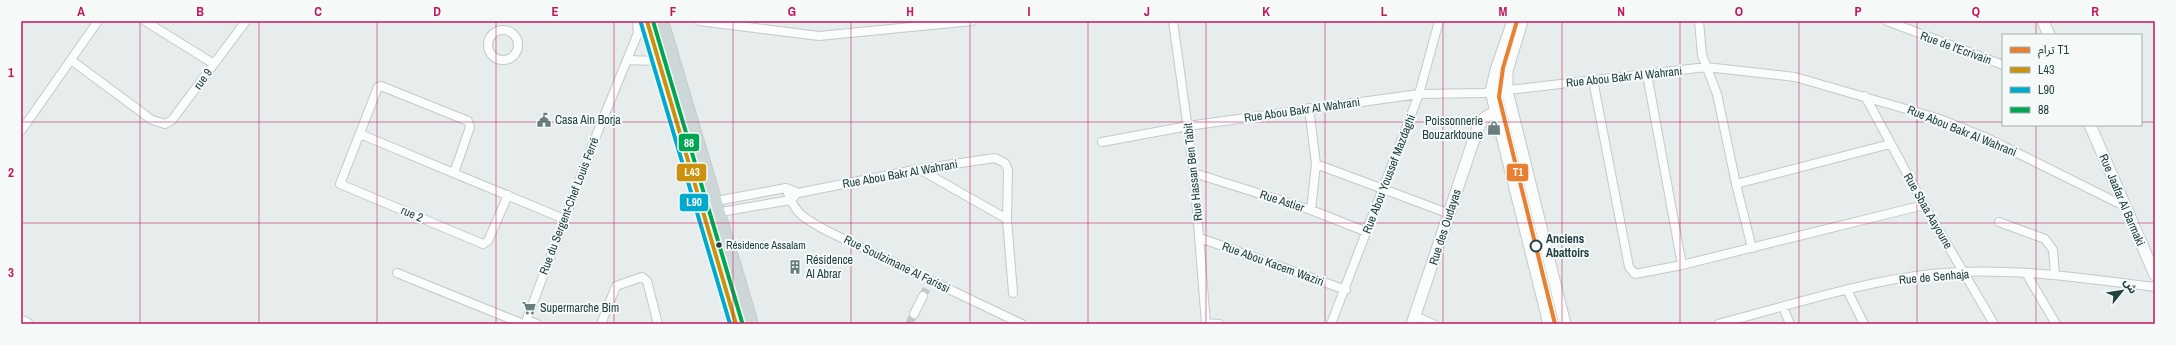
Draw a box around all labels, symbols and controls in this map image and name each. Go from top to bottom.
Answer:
text: A [77,3,85,20]
text: B [196,3,204,20]
text: C [314,3,322,20]
text: D [433,3,441,20]
text: E [551,3,559,20]
text: F [670,3,677,20]
text: G [788,3,796,20]
text: H [906,3,914,20]
text: I [1028,3,1031,20]
text: J [1144,3,1150,20]
text: K [1262,3,1270,20]
text: L [1381,3,1388,20]
text: M [1499,3,1508,20]
text: N [1617,3,1625,20]
text: O [1735,3,1743,20]
text: P [1854,3,1862,20]
text: Q [1972,3,1980,20]
text: R [2091,3,2099,20]
street label: Rue de l'Ecrivain [1918,28,1994,68]
legend [2002,34,2142,126]
text: ترام T1 [2038,42,2069,59]
text: L43 [2038,62,2054,78]
street label: Rue Abou Bakr Al Wahrani [1565,63,1683,91]
text: 1 [8,64,14,81]
street label: rue 9 [190,65,216,93]
text: L90 [2038,82,2054,98]
street label: Rue Abou Bakr Al Wahrani [1243,94,1361,126]
street label: Rue Abou Bakr Al Wahrani [1905,102,2019,160]
text: 88 [2038,102,2049,118]
public building icon: Casa Ain Borja [536,112,552,128]
place label: Casa Ain Borja [555,112,621,128]
street label: Rue Abou Youssef Mazdaghi [1359,112,1419,236]
place label: Poissonnerie Bouzarktoune [1422,113,1483,143]
shop icon: Poissonnerie Bouzarktoune [1486,120,1502,136]
street label: Rue Hassan Ben Tabit [1180,122,1206,222]
line badge: 88 [678,133,700,152]
street label: Rue du Sergent-Chef Louis Ferré [535,135,603,277]
text: 88 [684,136,694,150]
street label: Rue Jaafar Al Barmaki [2095,152,2149,248]
street label: Rue Abou Bakr Al Wahrani [841,156,959,192]
line badge: L43 [676,163,707,182]
line badge: T1 [1506,163,1529,182]
text: 2 [8,164,14,181]
text: L43 [684,165,700,179]
text: T1 [1513,165,1523,179]
street label: Rue Sbaa Aayoune [1900,170,1956,252]
street label: Rue Astier [1258,186,1307,216]
street label: Rue des Oudayas [1425,187,1465,267]
line badge: L90 [679,193,709,212]
text: L90 [686,195,702,209]
street label: rue 2 [399,202,425,226]
street label: Rue Soulzimane Al Farissi [841,231,953,297]
place label: Anciens Abattoirs [1546,231,1590,261]
place label: Résidence Assalam [726,238,806,252]
street label: Rue Abou Kacem Waziri [1220,238,1326,290]
marker: Anciens Abattoirs [1529,239,1543,253]
marker: Résidence Assalam [714,240,724,250]
place label: Résidence Al Abrar [805,252,853,282]
building icon: Résidence Al Abrar [787,259,803,275]
text: 3 [8,264,14,281]
street label: Rue de Senhaja [1898,266,1970,288]
north arrow [2102,271,2142,311]
text: ش [2121,276,2140,296]
supermarket icon: Supermarche Bim [521,300,537,316]
place label: Supermarche Bim [540,300,619,316]

